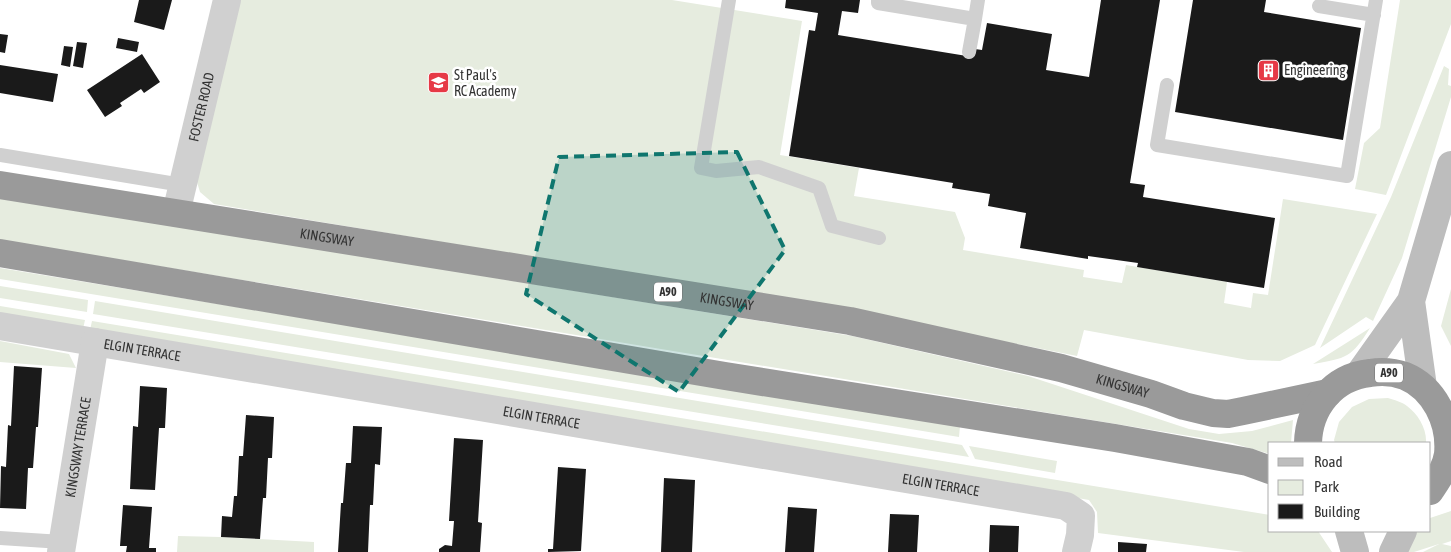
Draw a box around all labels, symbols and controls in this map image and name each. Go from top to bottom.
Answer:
building icon: Engineering [1256,58,1280,82]
place label: Engineering [1284,62,1346,78]
place label: St Paul's RC Academy [454,67,517,99]
street label: FOSTER ROAD [185,71,217,143]
school or university icon: St Paul's RC Academy [426,71,450,95]
street label: KINGSWAY [299,225,356,250]
road number: A90 [654,282,682,302]
street label: KINGSWAY [699,289,756,314]
street label: ELGIN TERRACE [102,336,182,364]
road number: A90 [1375,363,1403,382]
street label: KINGSWAY [1094,371,1152,401]
street label: KINGSWAY TERRACE [62,396,94,499]
street label: ELGIN TERRACE [502,403,581,432]
legend [1268,442,1431,532]
text: Road [1314,453,1343,470]
street label: ELGIN TERRACE [901,470,980,499]
text: Park [1314,478,1339,495]
text: Building [1314,503,1360,520]

